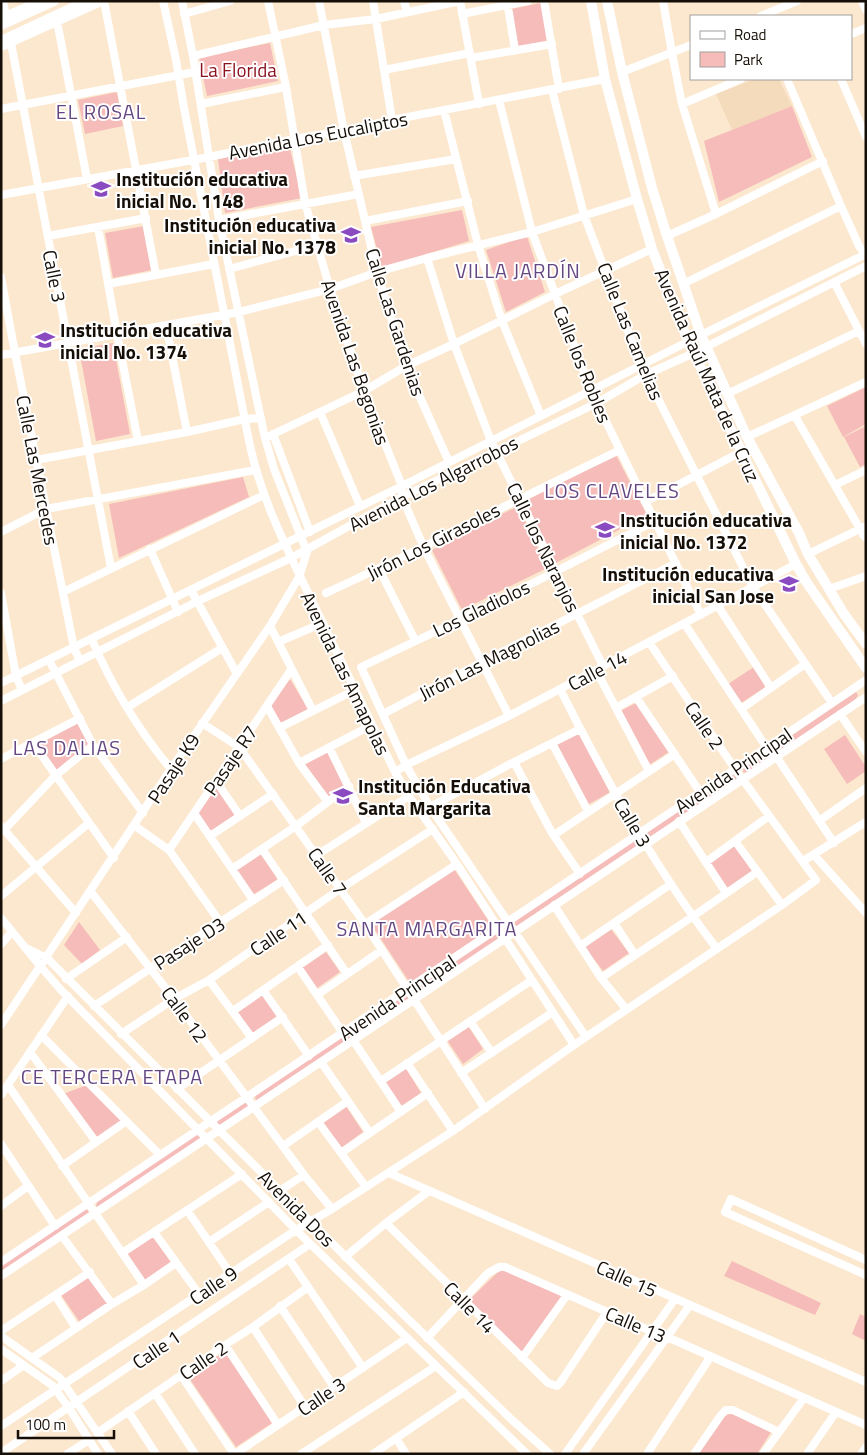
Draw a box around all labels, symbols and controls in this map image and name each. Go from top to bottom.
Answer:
legend [690,15,852,80]
text: Road [734,23,766,46]
text: Park [734,48,763,71]
park label: La Florida [199,55,277,84]
district label: EL ROSAL [56,96,146,127]
street label: Avenida Los Eucaliptos [226,103,410,167]
place label: Institución educativa inicial No. 1148 [116,164,288,215]
school or university icon: Institución educativa inicial No. 1148 [90,178,112,200]
place label: Institución educativa inicial No. 1378 [164,210,336,261]
school or university icon: Institución educativa inicial No. 1378 [340,224,362,246]
street label: Calle Las Gardenias [358,244,434,400]
street label: Calle 3 [36,247,74,305]
district label: VILLA JARDÍN [455,255,581,286]
street label: Calle Las Camelias [590,258,672,404]
street label: Avenida Raúl Mata de la Cruz [648,264,768,486]
street label: Avenida Las Begonias [314,275,398,449]
street label: Calle los Robles [546,301,620,427]
place label: Institución educativa inicial No. 1374 [60,315,232,366]
school or university icon: Institución educativa inicial No. 1374 [34,329,56,351]
street label: Calle Las Mercedes [9,393,67,548]
street label: Avenida Los Algarrobos [343,428,523,538]
district label: LOS CLAVELES [544,475,680,506]
street label: Calle los Naranjos [500,477,588,617]
street label: Jirón Los Girasoles [361,495,505,587]
place label: Institución educativa inicial No. 1372 [620,505,792,556]
school or university icon: Institución educativa inicial No. 1372 [594,519,616,541]
place label: Institución educativa inicial San Jose [602,559,774,610]
street label: Los Gladiolos [427,572,535,644]
school or university icon: Institución educativa inicial San Jose [778,573,800,595]
street label: Avenida Las Amapolas [294,586,398,760]
street label: Jirón Las Magnolias [414,611,565,707]
street label: Calle 14 [562,642,632,698]
street label: Calle 2 [678,695,732,755]
street label: Pasaje R7 [196,719,264,801]
street label: Avenida Principal [668,720,798,820]
street label: Pasaje K9 [139,727,207,809]
district label: LAS DALIAS [13,732,121,763]
place label: Institución Educativa Santa Margarita [358,771,531,822]
school or university icon: Institución Educativa Santa Margarita [332,785,354,807]
street label: Calle 3 [607,792,659,852]
street label: Calle 7 [301,841,355,901]
street label: Calle 11 [243,903,313,963]
street label: Pasaje D3 [148,909,230,977]
district label: SANTA MARGARITA [337,913,518,944]
street label: Avenida Principal [332,947,462,1047]
street label: Calle 12 [155,980,215,1048]
district label: CE TERCERA ETAPA [21,1061,203,1092]
street label: Avenida Dos [252,1163,342,1253]
street label: Calle 15 [592,1252,662,1304]
street label: Calle 9 [183,1258,243,1312]
street label: Calle 14 [437,1274,503,1340]
street label: Calle 13 [601,1298,671,1350]
street label: Calle 1 [126,1322,186,1376]
street label: Calle 2 [173,1333,233,1387]
street label: Calle 3 [291,1369,351,1423]
scale bar [18,1408,114,1440]
text: 100 m [25,1413,66,1436]

